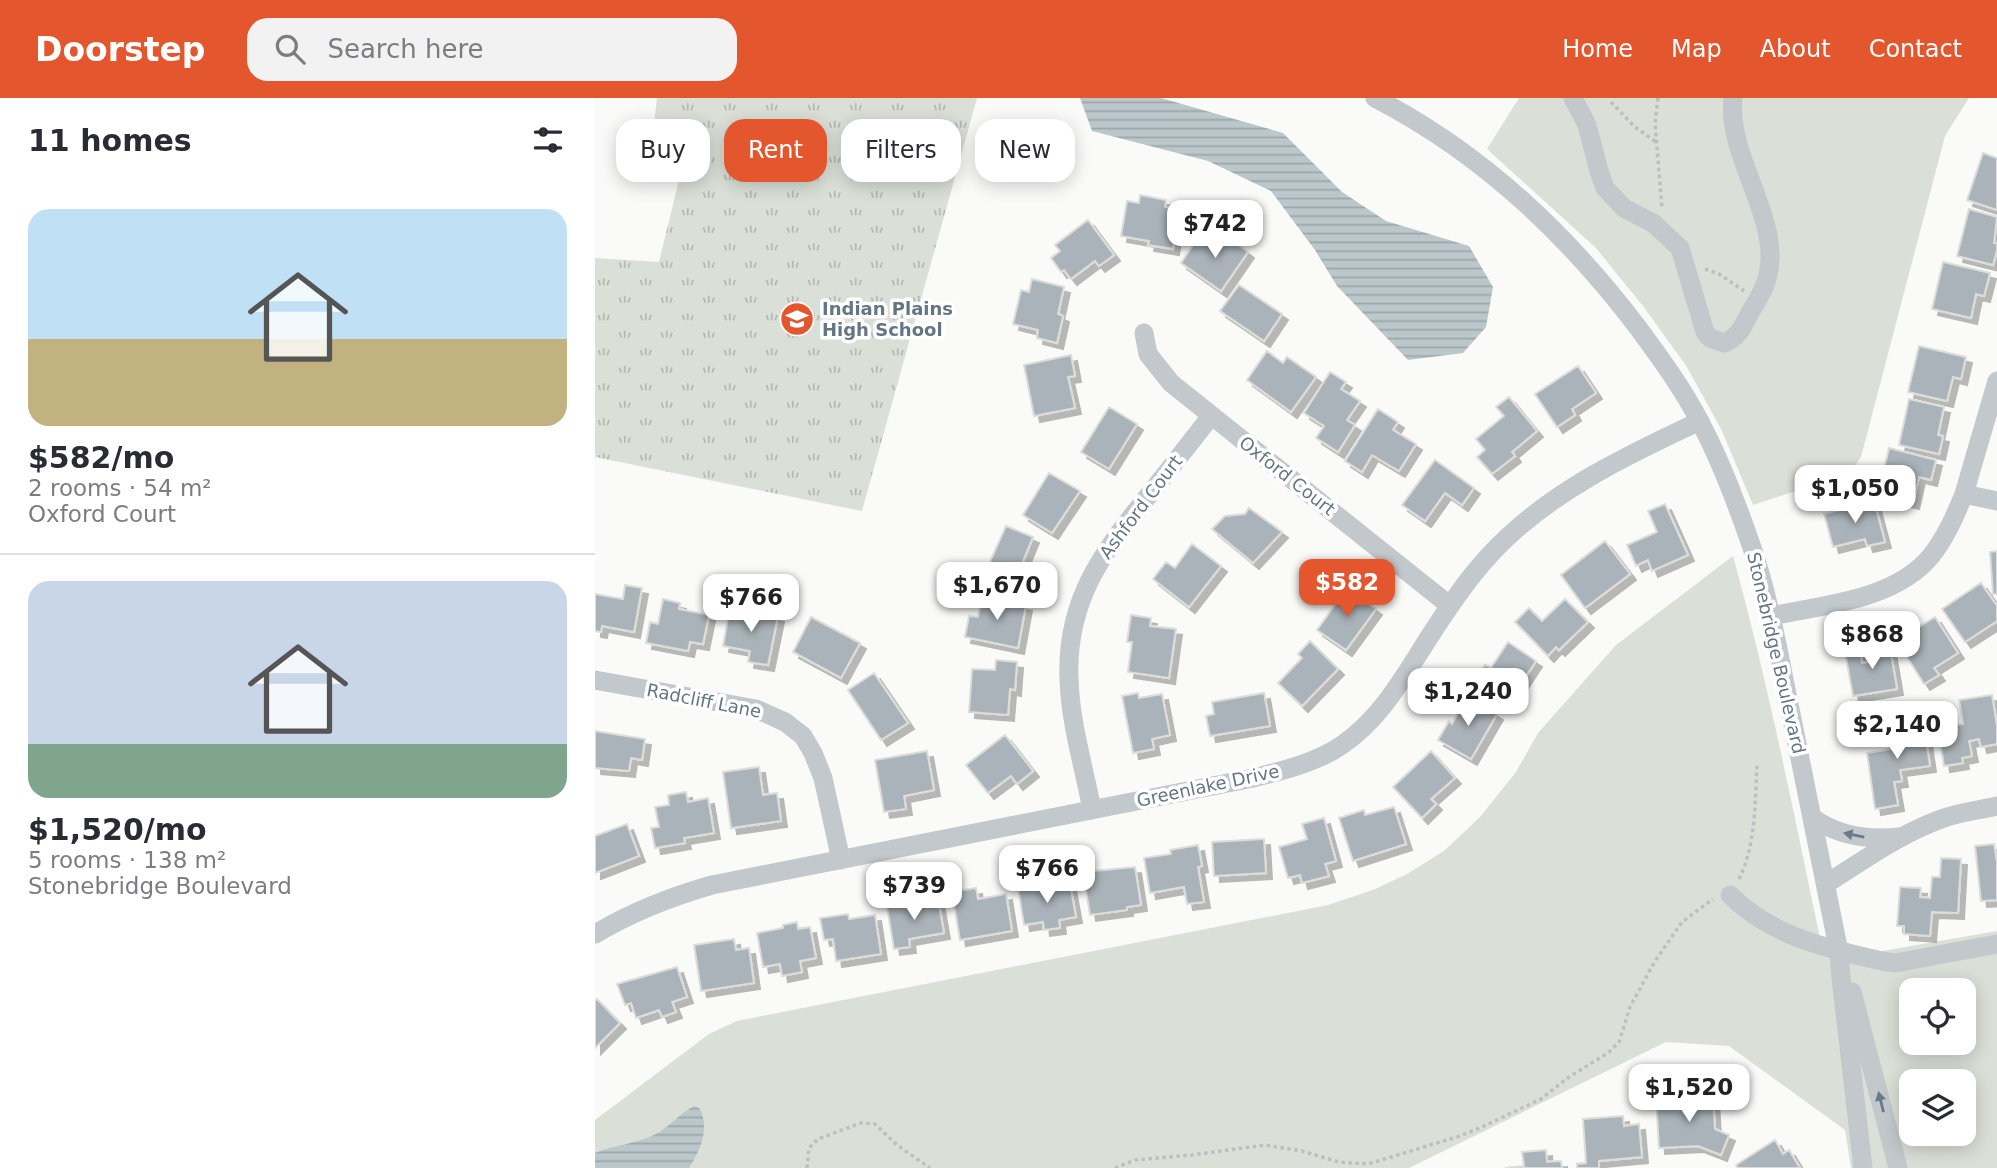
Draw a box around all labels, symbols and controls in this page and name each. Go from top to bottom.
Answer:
search box [247,18,737,81]
text: Doorstep [35,30,205,69]
icon: search [271,30,309,68]
text: Search here [327,34,484,64]
text: Home [1562,35,1633,63]
text: Map [1671,35,1722,63]
text: About [1760,35,1831,63]
text: Contact [1869,35,1962,63]
chip: Buy [616,119,710,182]
chip: Rent [724,119,827,182]
chip: Filters [841,119,961,182]
chip: New [975,119,1075,182]
icon: filters [529,121,567,159]
text: 11 homes [28,123,192,158]
pin: $742 [1174,200,1256,260]
text: $742 [1183,210,1247,236]
icon: home [235,254,361,380]
place label: Indian Plains High School [822,298,953,340]
school or university icon: Indian Plains High School [778,300,816,338]
street label: Oxford Court [1235,432,1339,520]
text: $582/mo [28,440,174,475]
street label: Ashford Court [1095,451,1186,563]
pin: $1,050 [1798,466,1912,525]
text: 2 rooms · 54 m² [28,475,212,501]
text: $1,050 [1811,475,1899,501]
text: Oxford Court [28,501,176,527]
street label: Stonebridge Boulevard [1743,550,1810,756]
pin: $582 [1306,560,1388,619]
pin: $1,670 [940,562,1054,622]
text: $582 [1315,569,1379,595]
text: $1,670 [953,572,1041,598]
pin: $766 [710,574,792,634]
text: $766 [719,584,783,610]
pin: $868 [1831,612,1913,671]
text: $868 [1840,621,1904,647]
icon: home [235,626,361,752]
pin: $1,240 [1411,668,1525,728]
text: $1,240 [1424,678,1512,704]
street label: Radcliff Lane [645,679,763,722]
pin: $2,140 [1840,702,1954,761]
text: $2,140 [1853,711,1941,737]
street label: Greenlake Drive [1135,760,1281,811]
text: $1,520/mo [28,812,207,847]
one-way arrow [1843,829,1865,840]
pin: $766 [1006,846,1088,905]
text: 5 rooms · 138 m² [28,847,226,873]
text: $766 [1015,855,1079,881]
pin: $739 [873,862,955,922]
text: $739 [882,872,946,898]
text: Stonebridge Boulevard [28,873,292,899]
map controls [1899,978,1976,1146]
button: locate [1899,978,1976,1055]
pin: $1,520 [1632,1065,1746,1124]
button: layers [1899,1069,1976,1146]
text: $1,520 [1645,1074,1733,1100]
one-way arrow [1875,1091,1886,1113]

